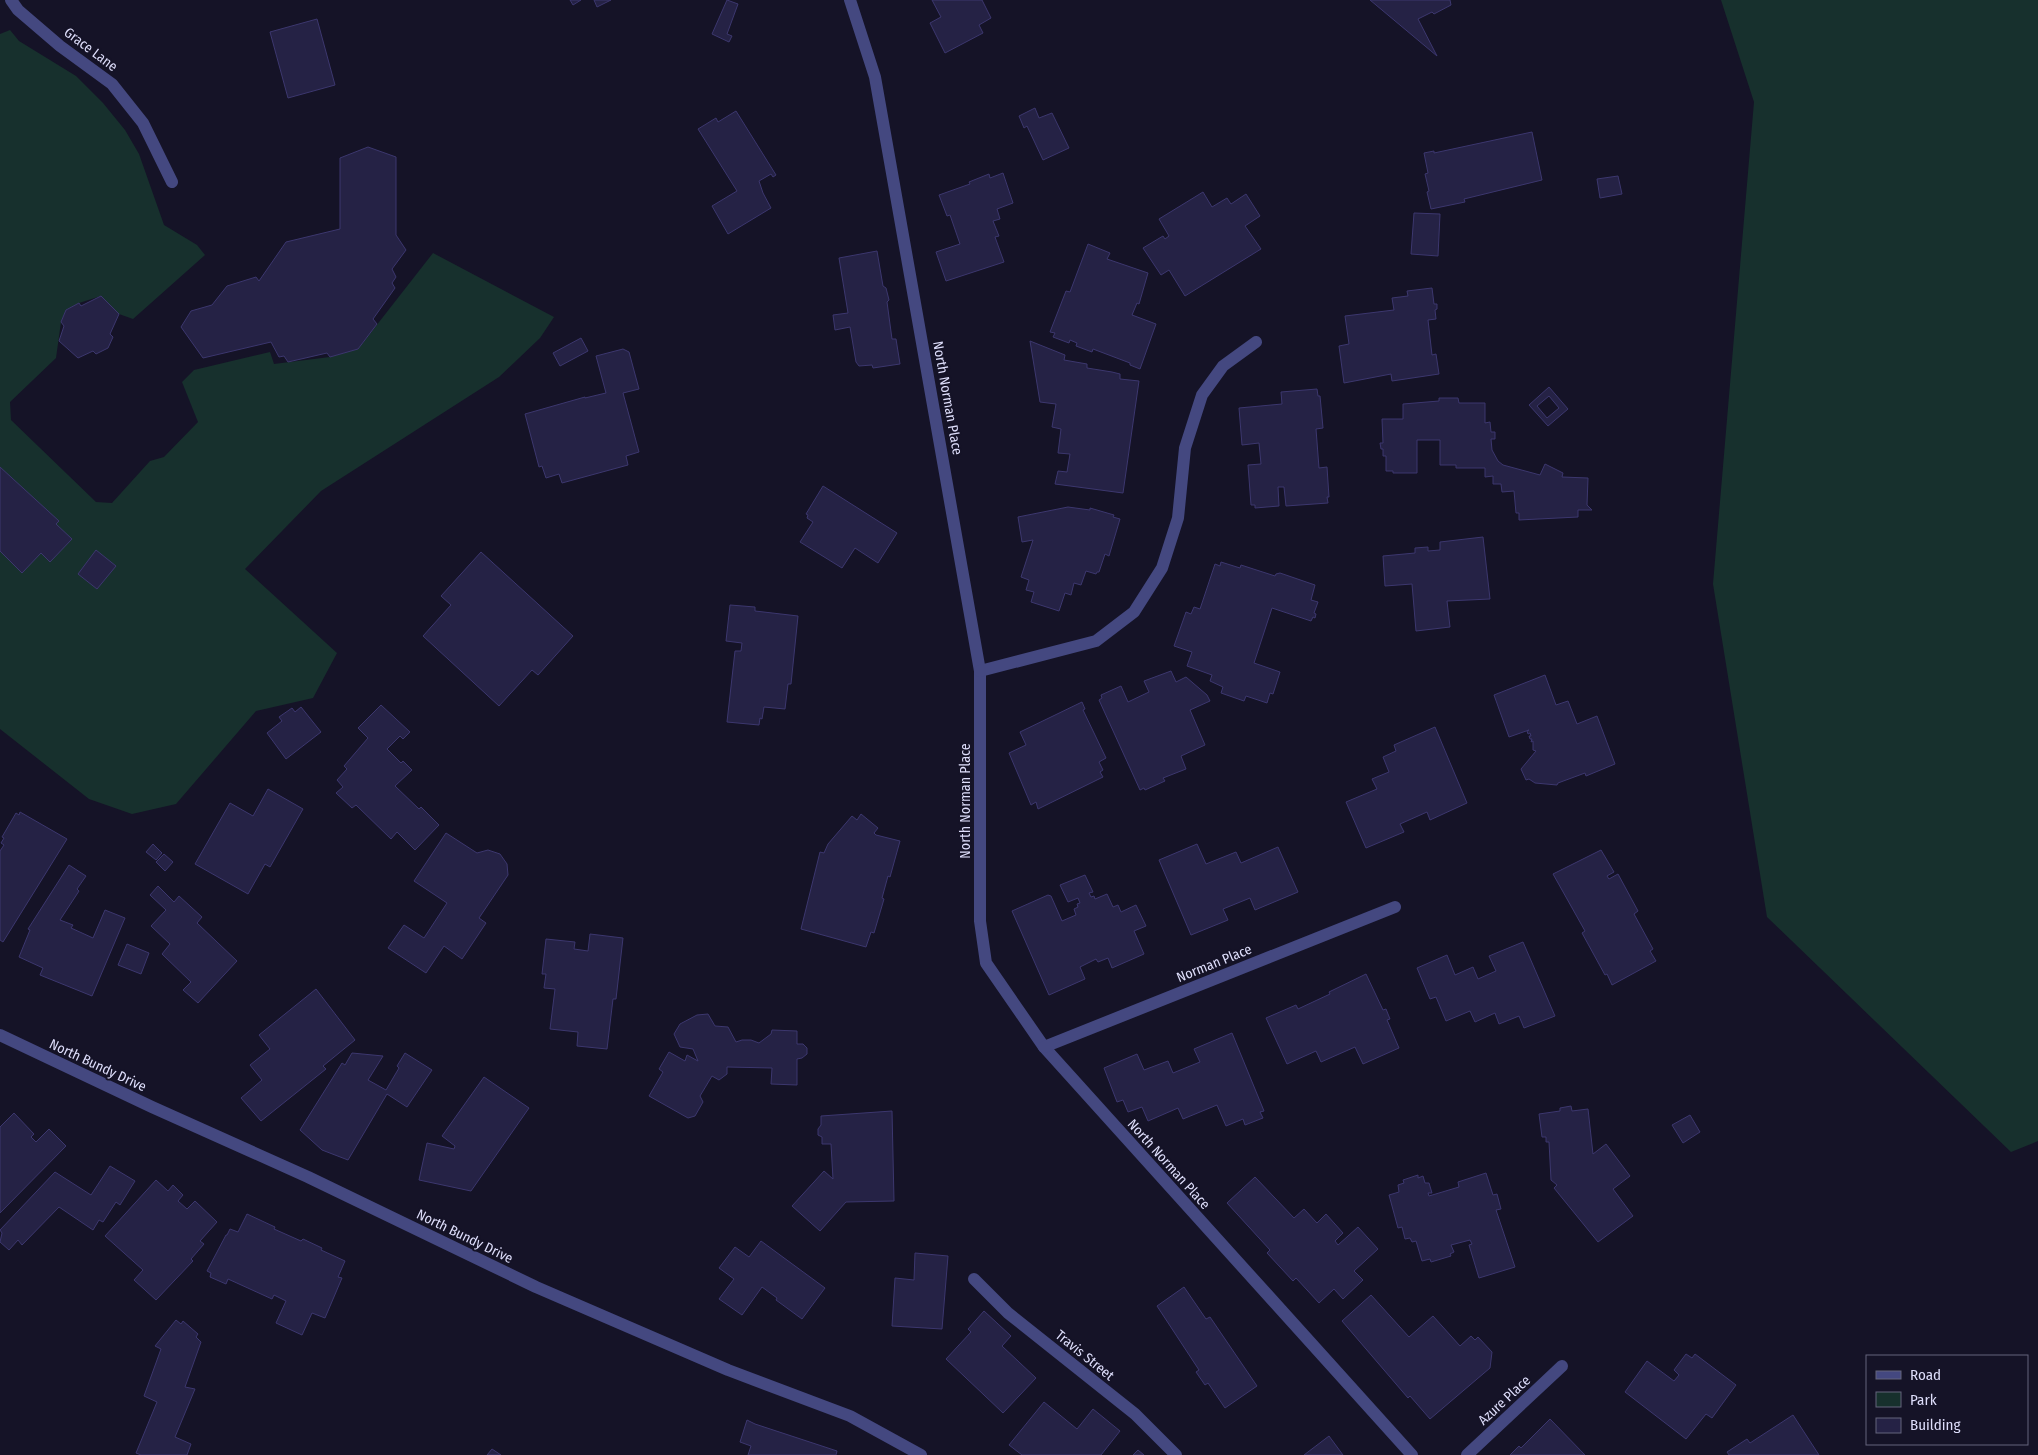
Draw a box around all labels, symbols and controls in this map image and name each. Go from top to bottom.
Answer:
street label: Grace Lane [61,24,121,75]
street label: North Norman Place [929,340,966,456]
street label: North Norman Place [957,743,974,859]
street label: Norman Place [1174,941,1254,986]
street label: North Bundy Drive [47,1036,149,1095]
street label: North Norman Place [1124,1116,1214,1213]
street label: North Bundy Drive [414,1206,516,1267]
street label: Travis Street [1052,1327,1118,1384]
legend [1866,1355,2028,1445]
text: Road [1910,1366,1941,1384]
street label: Azure Place [1475,1372,1534,1429]
text: Park [1910,1391,1937,1409]
text: Building [1910,1416,1961,1434]

